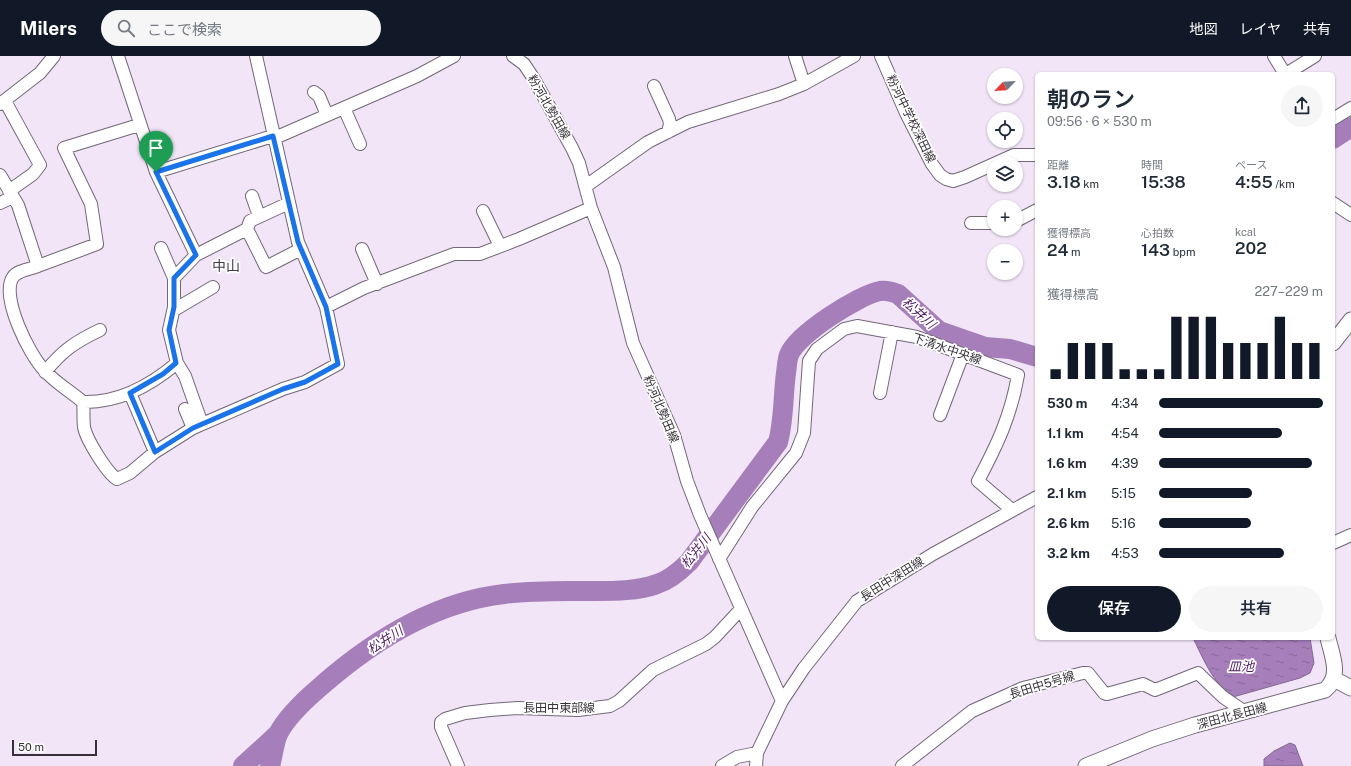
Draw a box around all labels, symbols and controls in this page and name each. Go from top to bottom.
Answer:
search box [101,10,381,46]
text: Milers [20,17,77,39]
icon: search [115,17,137,39]
text: ここで検索 [147,21,222,38]
text: 地図 [1189,21,1217,37]
text: レイヤ [1239,21,1281,37]
text: 共有 [1303,21,1331,37]
north arrow [987,68,1023,104]
map controls [987,68,1023,280]
street label: 粉河北勢田線 [525,72,573,142]
street label: 粉河中学校深田線 [884,73,938,165]
button: share [1281,85,1323,127]
text: 朝のラン [1047,86,1135,112]
button: locate [987,112,1023,148]
text: 09:56 · 6 × 530 m [1047,114,1152,129]
pin [139,131,173,172]
icon: arrive [145,137,167,159]
button: layers [987,156,1023,192]
text: 距離 [1047,159,1069,171]
text: 時間 [1141,159,1163,171]
text: ペース [1235,159,1267,171]
text: 3.18 [1047,172,1081,192]
text: 15:38 [1141,172,1186,192]
text: 4:55 [1235,172,1273,192]
text: km [1081,178,1099,190]
text: /km [1273,178,1295,190]
button: + [987,200,1023,236]
text: kcal [1235,226,1256,238]
text: 獲得標高 [1047,227,1091,239]
text: 心拍数 [1141,227,1174,239]
text: 202 [1235,238,1267,258]
text: 24 [1047,240,1068,260]
text: 143 [1141,240,1170,260]
button: − [987,244,1023,280]
text: m [1068,246,1081,258]
text: bpm [1170,246,1195,258]
district label: 中山 [212,258,240,274]
text: 227–229 m [1254,284,1323,299]
text: 獲得標高 [1047,287,1099,302]
water label: 松井川 [899,294,940,333]
street label: 下清水中央線 [911,331,983,367]
street label: 粉河北勢田線 [640,373,682,445]
text: 530 m [1047,396,1087,411]
text: 4:34 [1111,396,1138,411]
text: 1.1 km [1047,426,1084,441]
text: 4:54 [1111,426,1139,441]
text: 1.6 km [1047,456,1087,471]
text: 4:39 [1111,456,1138,471]
text: 2.1 km [1047,486,1086,501]
text: 5:15 [1111,486,1136,501]
text: 2.6 km [1047,516,1089,531]
text: 5:16 [1111,516,1136,531]
water label: 松井川 [678,530,715,571]
text: 3.2 km [1047,546,1090,561]
text: 4:53 [1111,546,1139,561]
street label: 長田中深田線 [858,554,926,604]
button: 保存 [1047,586,1181,632]
button: 共有 [1189,586,1323,632]
water label: 松井川 [365,622,407,657]
water label: 皿池 [1228,659,1256,674]
street label: 長田中5号線 [1008,668,1076,702]
street label: 深田北長田線 [1195,700,1269,732]
street label: 長田中東部線 [523,701,595,715]
scale bar [12,738,97,757]
text: 50 m [18,741,44,753]

